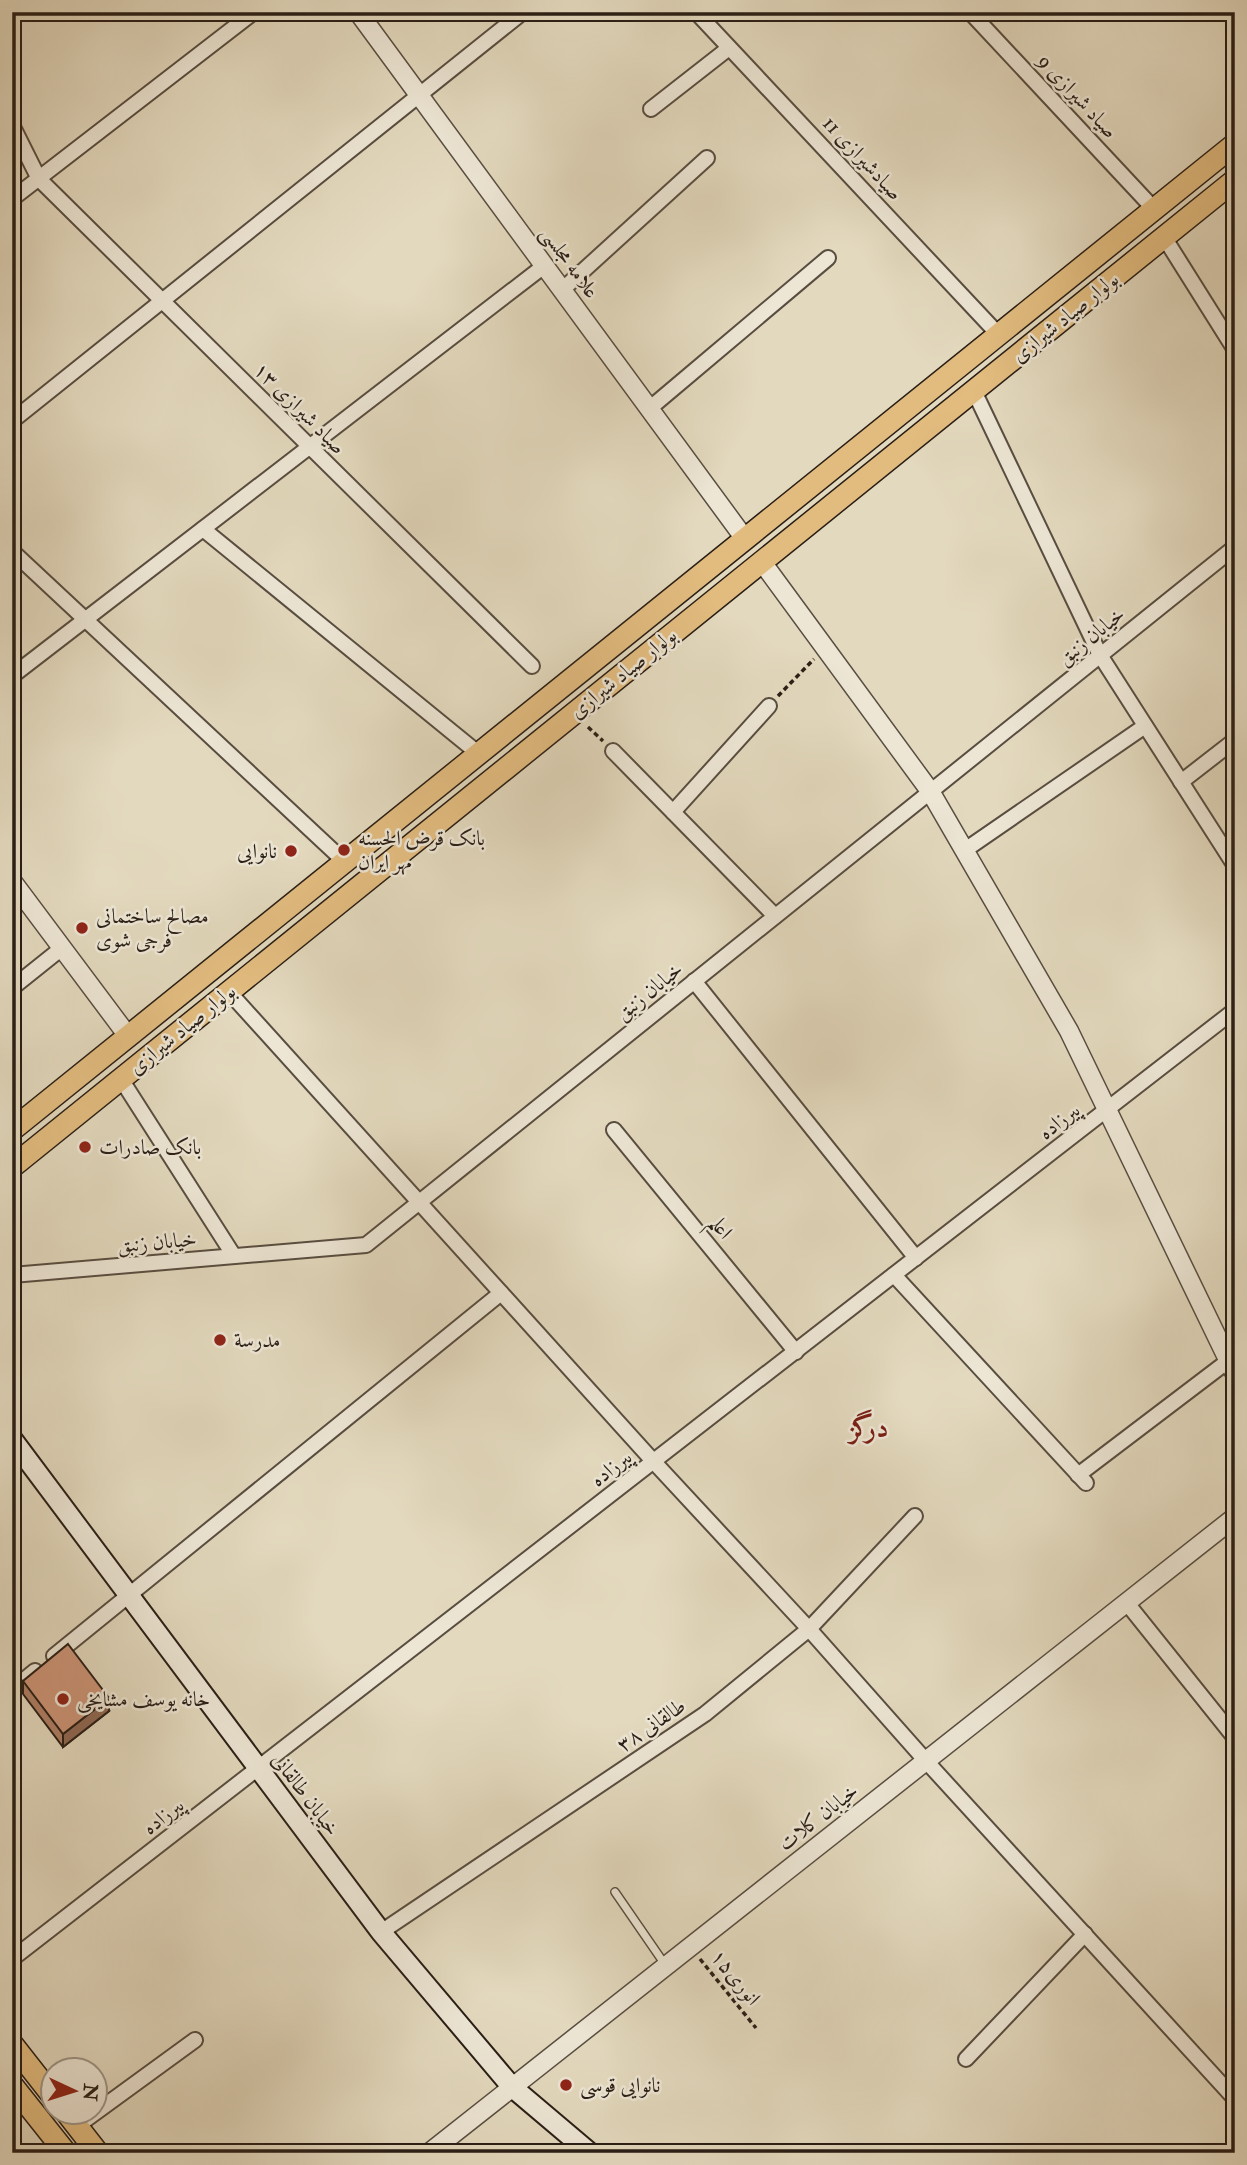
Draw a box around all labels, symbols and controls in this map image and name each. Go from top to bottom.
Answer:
street label: صیاد شیرازی 9 [1030,47,1124,144]
street label: صیادشیرازی 11 [817,110,909,206]
street label: علامه مجلسی [533,221,605,305]
street label: بولوار صیاد شیرازی [1006,266,1124,369]
street label: صیاد شیرازی ۱۳ [248,356,352,460]
street label: خیابان زنبق [1052,601,1131,672]
street label: بولوار صیاد شیرازی [564,622,682,725]
place label: بانک قرض الحسنه مهر ایران [358,825,485,876]
place label: نانوایی [237,838,277,865]
marker: بانک قرض الحسنه مهر ایران [336,842,352,858]
marker: نانوایی [283,843,299,859]
place label: مصالح ساختمانی فرجی شوی [96,903,209,954]
marker: مصالح ساختمانی فرجی شوی [74,920,90,936]
street label: خیابان زنبق [610,956,689,1027]
street label: بولوار صیاد شیرازی [123,978,241,1081]
street label: پیرزاده [1033,1096,1087,1147]
place label: بانک صادرات [99,1134,201,1161]
marker: بانک صادرات [77,1139,93,1155]
street label: اعلم [697,1210,738,1249]
street label: خیابان زنبق [116,1226,198,1259]
place label: مدرسة [234,1327,280,1354]
marker: مدرسة [212,1332,228,1348]
district label: درگز [846,1409,889,1446]
street label: پیرزاده [585,1443,639,1494]
place label: خانه یوسف مشایخی [77,1686,210,1713]
marker: خانه یوسف مشایخی [55,1691,71,1707]
street label: طالقانی ۳۸ [612,1693,691,1758]
street label: خیابان طالقانی [265,1747,346,1841]
street label: خیابان کلات [773,1778,864,1857]
street label: پیرزاده [137,1791,191,1842]
street label: انوری۱۵ [705,1944,766,2011]
north arrow [38,2056,108,2126]
place label: نانوایی قوسی [580,2072,660,2100]
marker: نانوایی قوسی [558,2077,574,2093]
text: N [77,2082,103,2102]

